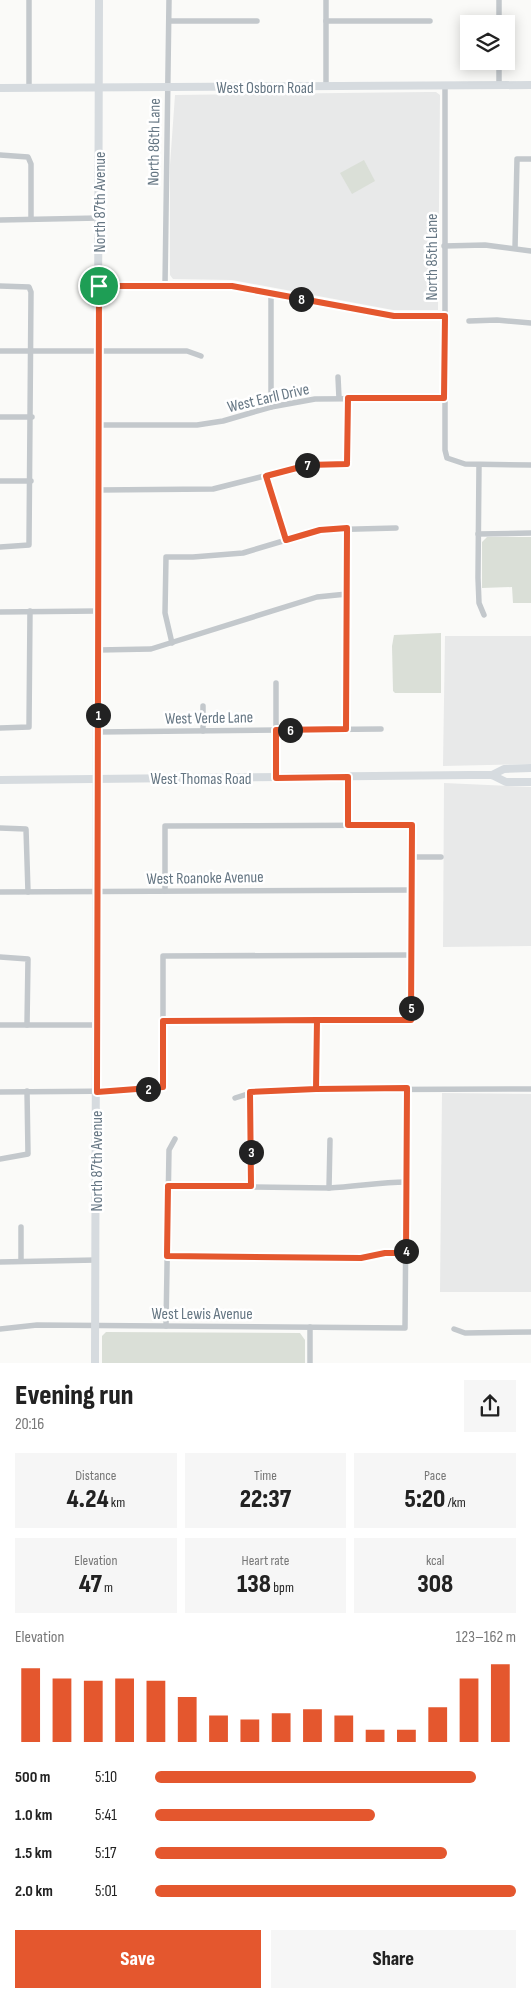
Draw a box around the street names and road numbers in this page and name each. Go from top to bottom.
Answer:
street label: West Osborn Road [216,79,314,98]
street label: North 86th Lane [144,98,165,186]
street label: North 87th Avenue [91,152,110,252]
street label: North 85th Lane [423,214,442,300]
street label: West Earll Drive [226,380,311,417]
street label: West Verde Lane [165,708,253,729]
street label: West Thomas Road [151,770,251,789]
street label: West Roanoke Avenue [146,868,264,889]
street label: North 87th Avenue [88,1111,107,1211]
street label: West Lewis Avenue [151,1305,253,1324]

